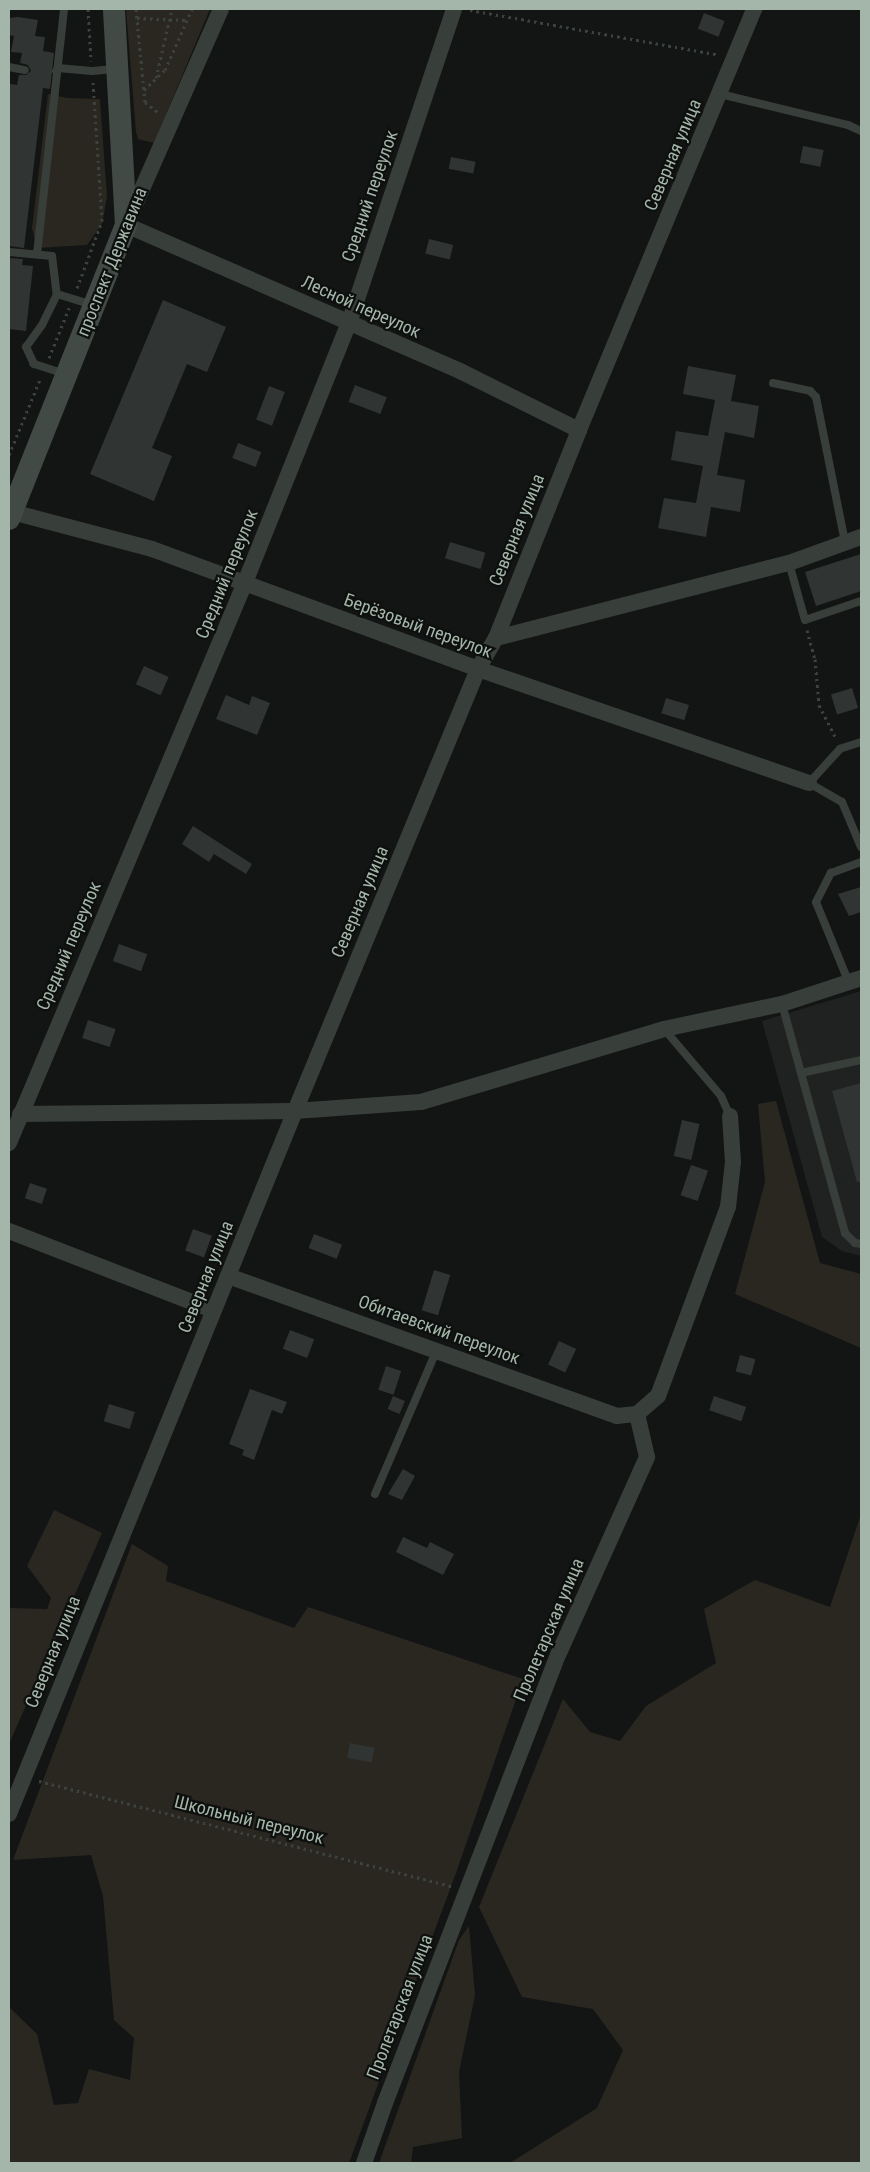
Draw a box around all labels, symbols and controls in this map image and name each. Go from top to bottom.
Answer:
street label: Северная улица [640,96,706,214]
street label: Средний переулок [337,127,403,265]
street label: проспект Державина [72,184,152,340]
street label: Лесной переулок [298,271,424,343]
street label: Северная улица [485,471,549,589]
street label: Средний переулок [191,506,263,642]
street label: Берёзовый переулок [341,589,495,663]
street label: Северная улица [327,843,393,961]
street label: Средний переулок [32,878,106,1014]
street label: Северная улица [174,1218,238,1336]
street label: Обитаевский переулок [355,1291,523,1369]
street label: Пролетарская улица [509,1555,589,1705]
street label: Северная улица [21,1593,85,1711]
street label: Школьный переулок [172,1791,326,1849]
street label: Пролетарская улица [362,1932,438,2082]

